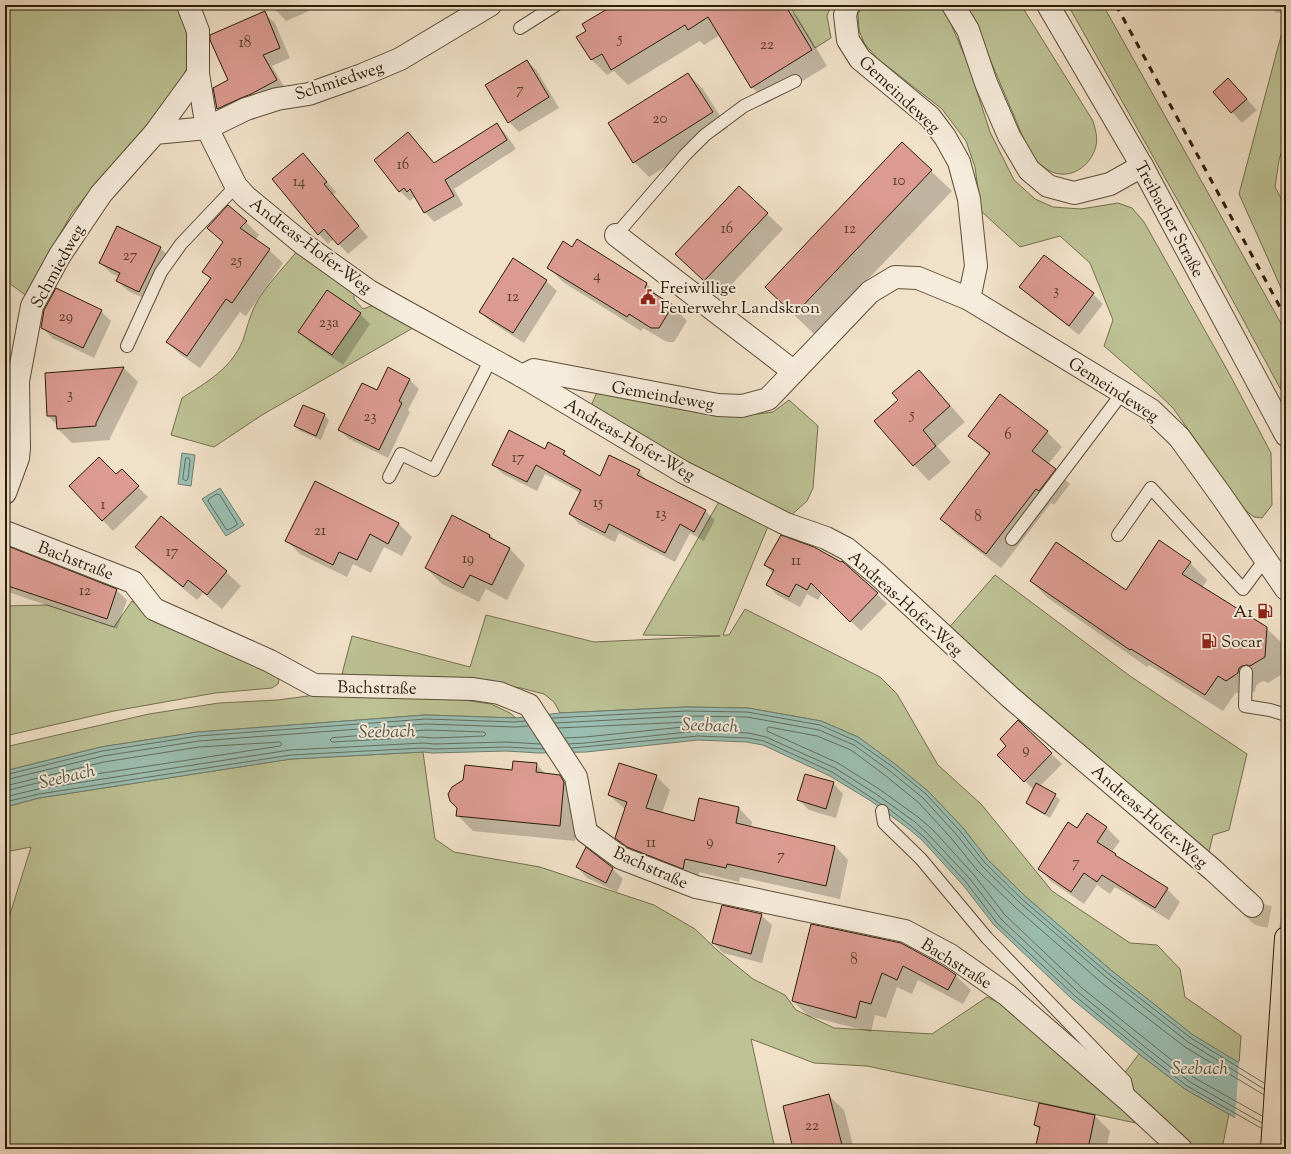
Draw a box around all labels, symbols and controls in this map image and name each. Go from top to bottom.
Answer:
house number: 5 [616,29,623,50]
house number: 18 [239,33,251,54]
house number: 22 [760,35,774,56]
street label: Gemeindeweg [852,51,945,140]
street label: Schmiedweg [292,56,387,108]
house number: 7 [516,80,524,101]
house number: 20 [653,109,668,130]
house number: 16 [397,155,409,176]
street label: Treibacher Straße [1127,157,1209,282]
house number: 10 [893,171,906,192]
house number: 14 [293,172,306,193]
street label: Andreas-Hofer-Weg [244,193,376,301]
house number: 16 [721,219,733,240]
house number: 12 [844,219,856,240]
street label: Schmiedweg [26,221,92,313]
house number: 27 [123,246,138,267]
house number: 25 [230,251,242,272]
house number: 4 [593,266,601,287]
place label: Freiwillige Feuerwehr Landskron [660,277,820,321]
house number: 3 [1053,281,1059,302]
house number: 12 [507,287,519,308]
public building icon: Freiwillige Feuerwehr Landskron [639,288,657,306]
house number: 29 [59,307,73,328]
house number: 23a [319,313,339,334]
street label: Gemeindeweg [1063,352,1163,429]
street label: Gemeindeweg [609,376,716,418]
house number: 3 [67,385,73,406]
street label: Andreas-Hofer-Weg [559,393,699,488]
house number: 5 [908,405,915,426]
house number: 23 [363,407,377,428]
house number: 6 [1004,425,1012,446]
house number: 17 [512,448,525,469]
house number: 15 [593,493,603,514]
house number: 1 [100,495,106,516]
house number: 13 [655,504,667,525]
house number: 8 [974,507,982,528]
house number: 21 [314,521,326,542]
street label: Bachstraße [34,536,117,587]
house number: 17 [166,542,179,563]
street label: Andreas-Hofer-Weg [842,546,967,663]
house number: 19 [462,549,474,570]
house number: 11 [791,551,801,572]
house number: 12 [79,581,91,602]
place label: A1 [1233,601,1253,625]
fuel station icon: A1 [1256,602,1274,620]
place label: Socar [1221,631,1263,655]
fuel station icon: Socar [1200,632,1218,650]
street label: Bachstraße [337,676,417,702]
water label: Seebach [681,713,739,741]
water label: Seebach [358,720,416,746]
house number: 9 [1022,740,1030,761]
water label: Seebach [37,759,98,797]
street label: Andreas-Hofer-Weg [1085,760,1212,875]
house number: 9 [706,832,714,853]
house number: 11 [646,833,656,854]
street label: Bachstraße [609,842,691,896]
house number: 7 [777,846,785,867]
house number: 7 [1072,853,1080,874]
street label: Bachstraße [916,933,996,996]
house number: 8 [850,950,858,971]
water label: Seebach [1172,1057,1229,1083]
house number: 22 [805,1116,819,1137]

